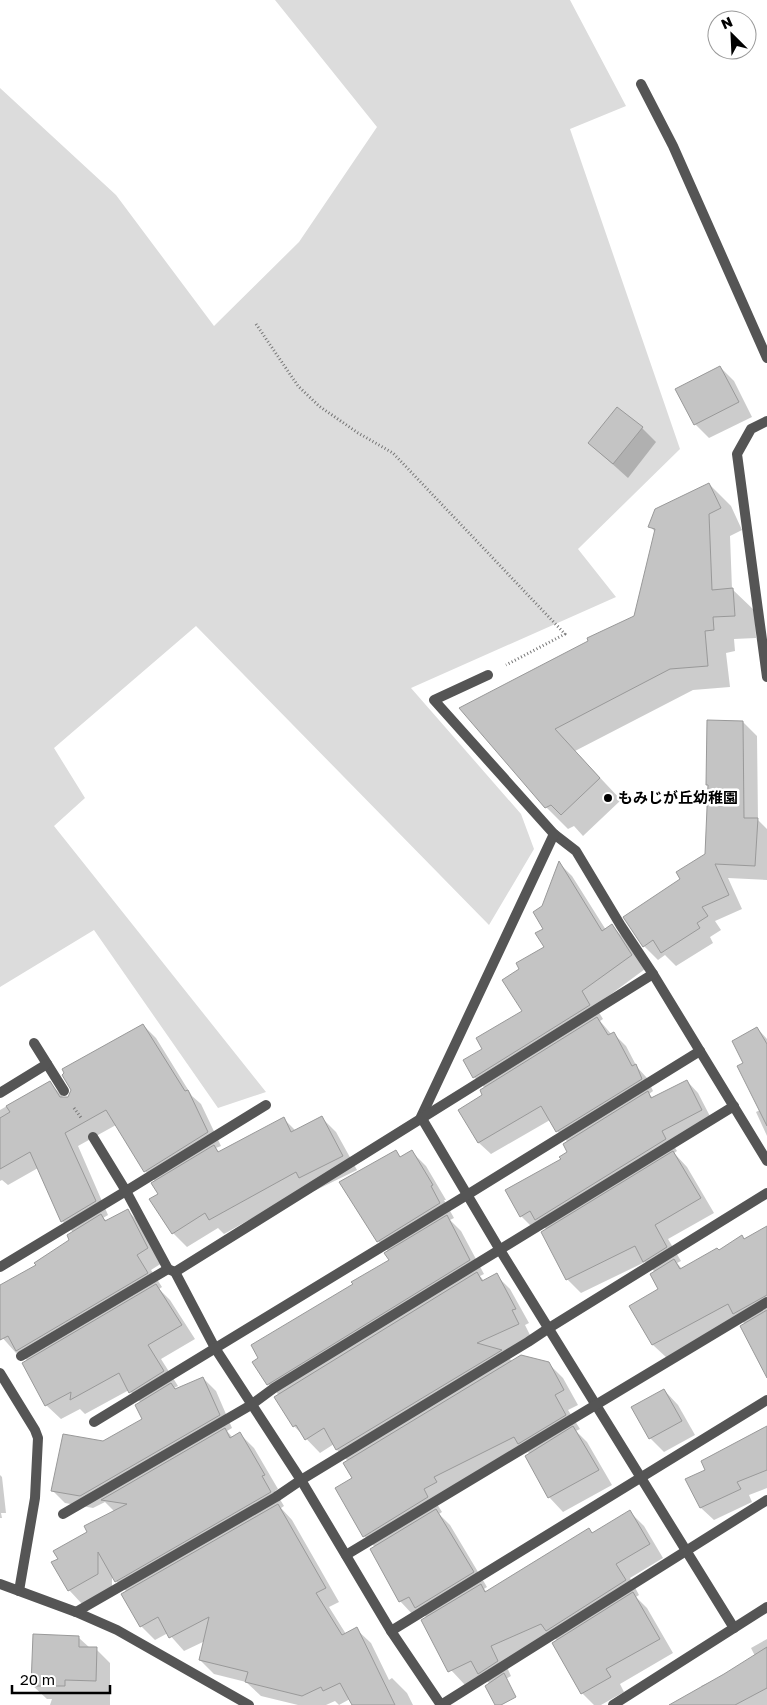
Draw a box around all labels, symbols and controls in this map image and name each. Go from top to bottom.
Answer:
north arrow [707,10,757,60]
text: N [718,13,735,33]
place label: もみじが丘幼稚園 [618,788,738,806]
marker: もみじが丘幼稚園 [602,792,614,804]
scale bar [12,1662,110,1694]
text: 20 m [20,1670,55,1688]

